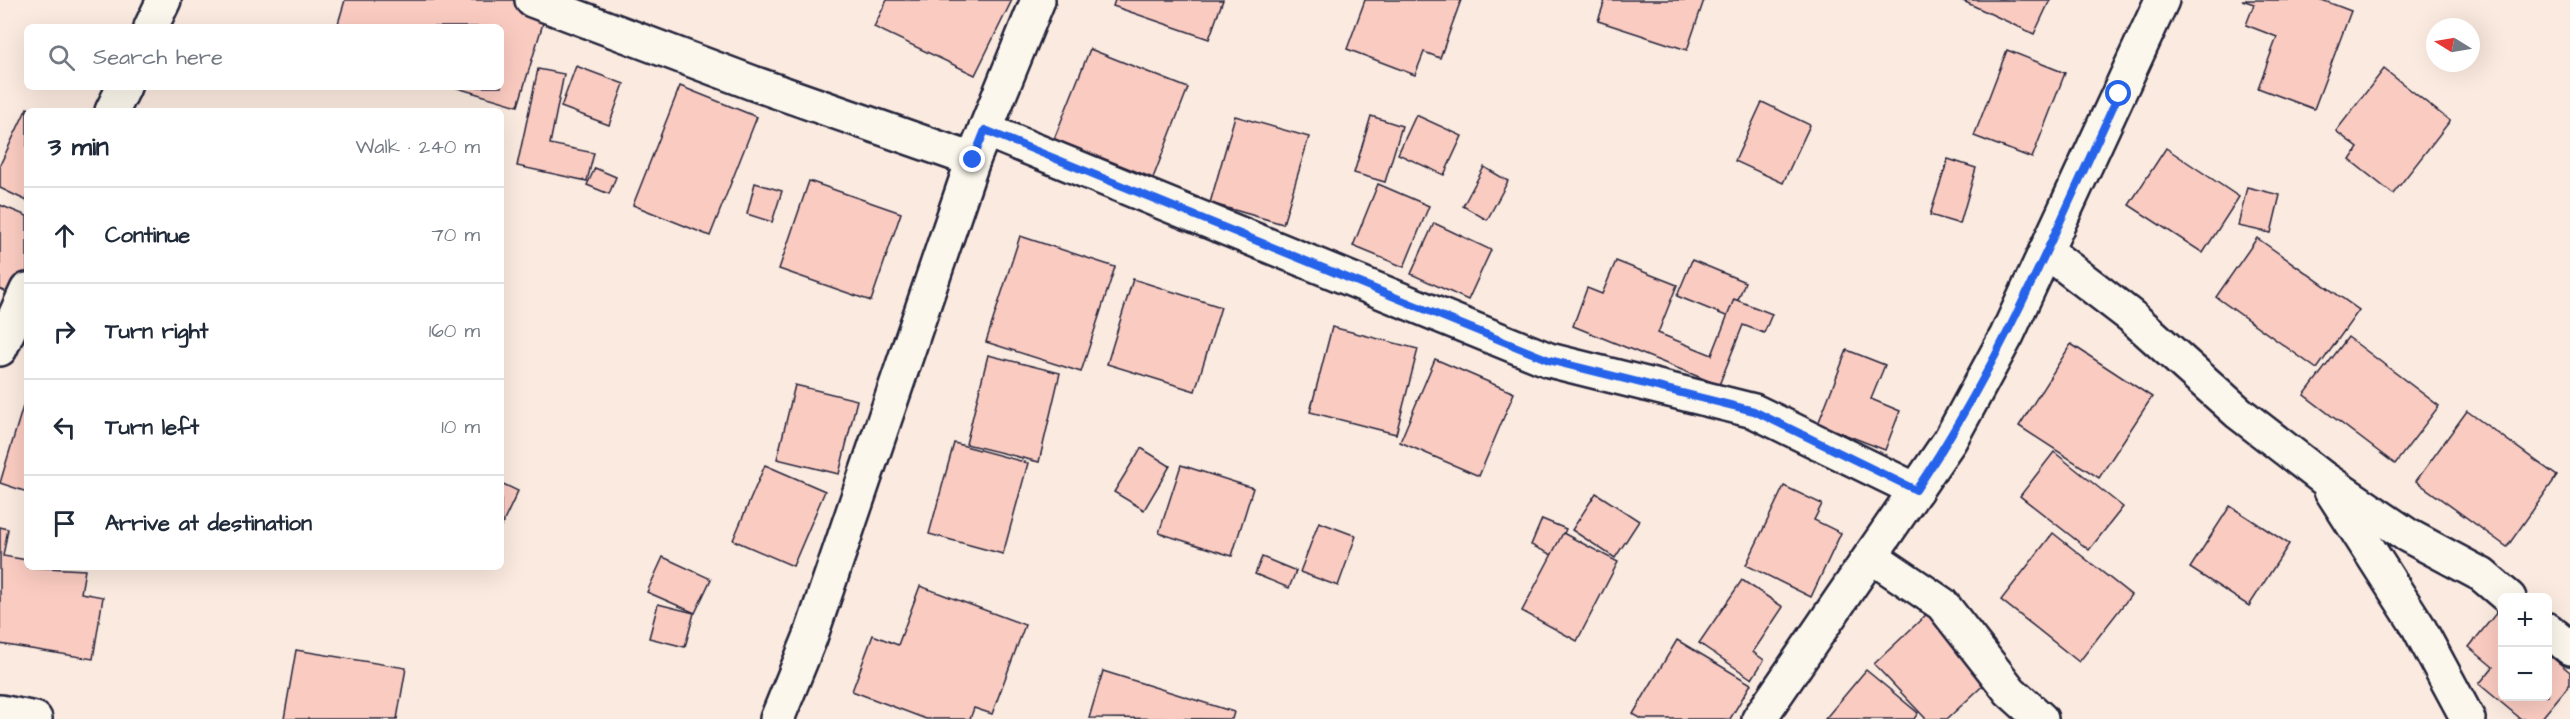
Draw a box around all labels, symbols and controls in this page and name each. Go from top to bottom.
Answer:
north arrow [2426,18,2480,72]
search box [24,24,504,90]
icon: search [45,41,78,74]
text: Search here [93,42,223,73]
route start [2105,80,2131,106]
text: 3 min [48,129,109,165]
text: Walk · 240 m [356,133,480,161]
route end [959,146,985,172]
icon: ahead [48,219,81,252]
text: Continue [105,220,190,251]
text: 70 m [432,221,480,249]
icon: right [48,315,81,348]
text: Turn right [105,316,208,347]
text: 160 m [429,317,480,345]
icon: left [48,411,81,444]
text: Turn left [105,412,199,443]
text: 10 m [441,413,480,441]
icon: arrive [48,507,81,540]
text: Arrive at destination [105,508,312,539]
map controls [2498,593,2552,701]
button: + [2498,593,2552,647]
button: − [2498,647,2552,701]

